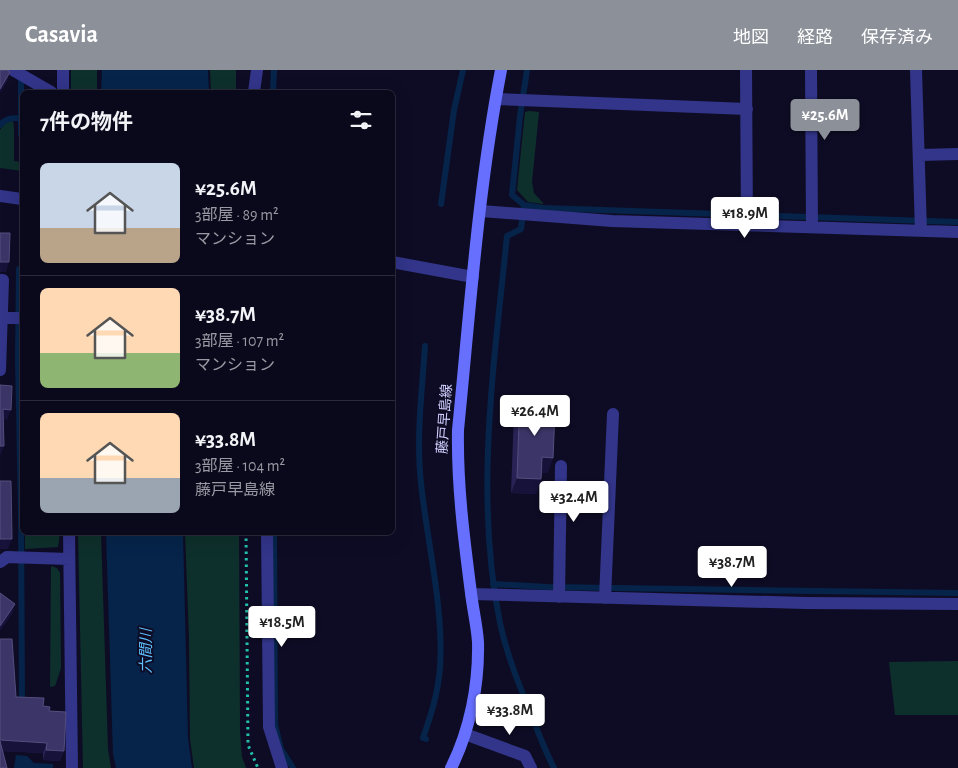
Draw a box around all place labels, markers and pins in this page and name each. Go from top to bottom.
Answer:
pin: ¥25.6M [784,98,866,141]
pin: ¥18.9M [704,196,786,239]
pin: ¥26.4M [494,394,576,437]
pin: ¥32.4M [533,480,615,523]
pin: ¥38.7M [691,546,773,588]
pin: ¥18.5M [241,606,323,648]
pin: ¥33.8M [469,694,551,736]

